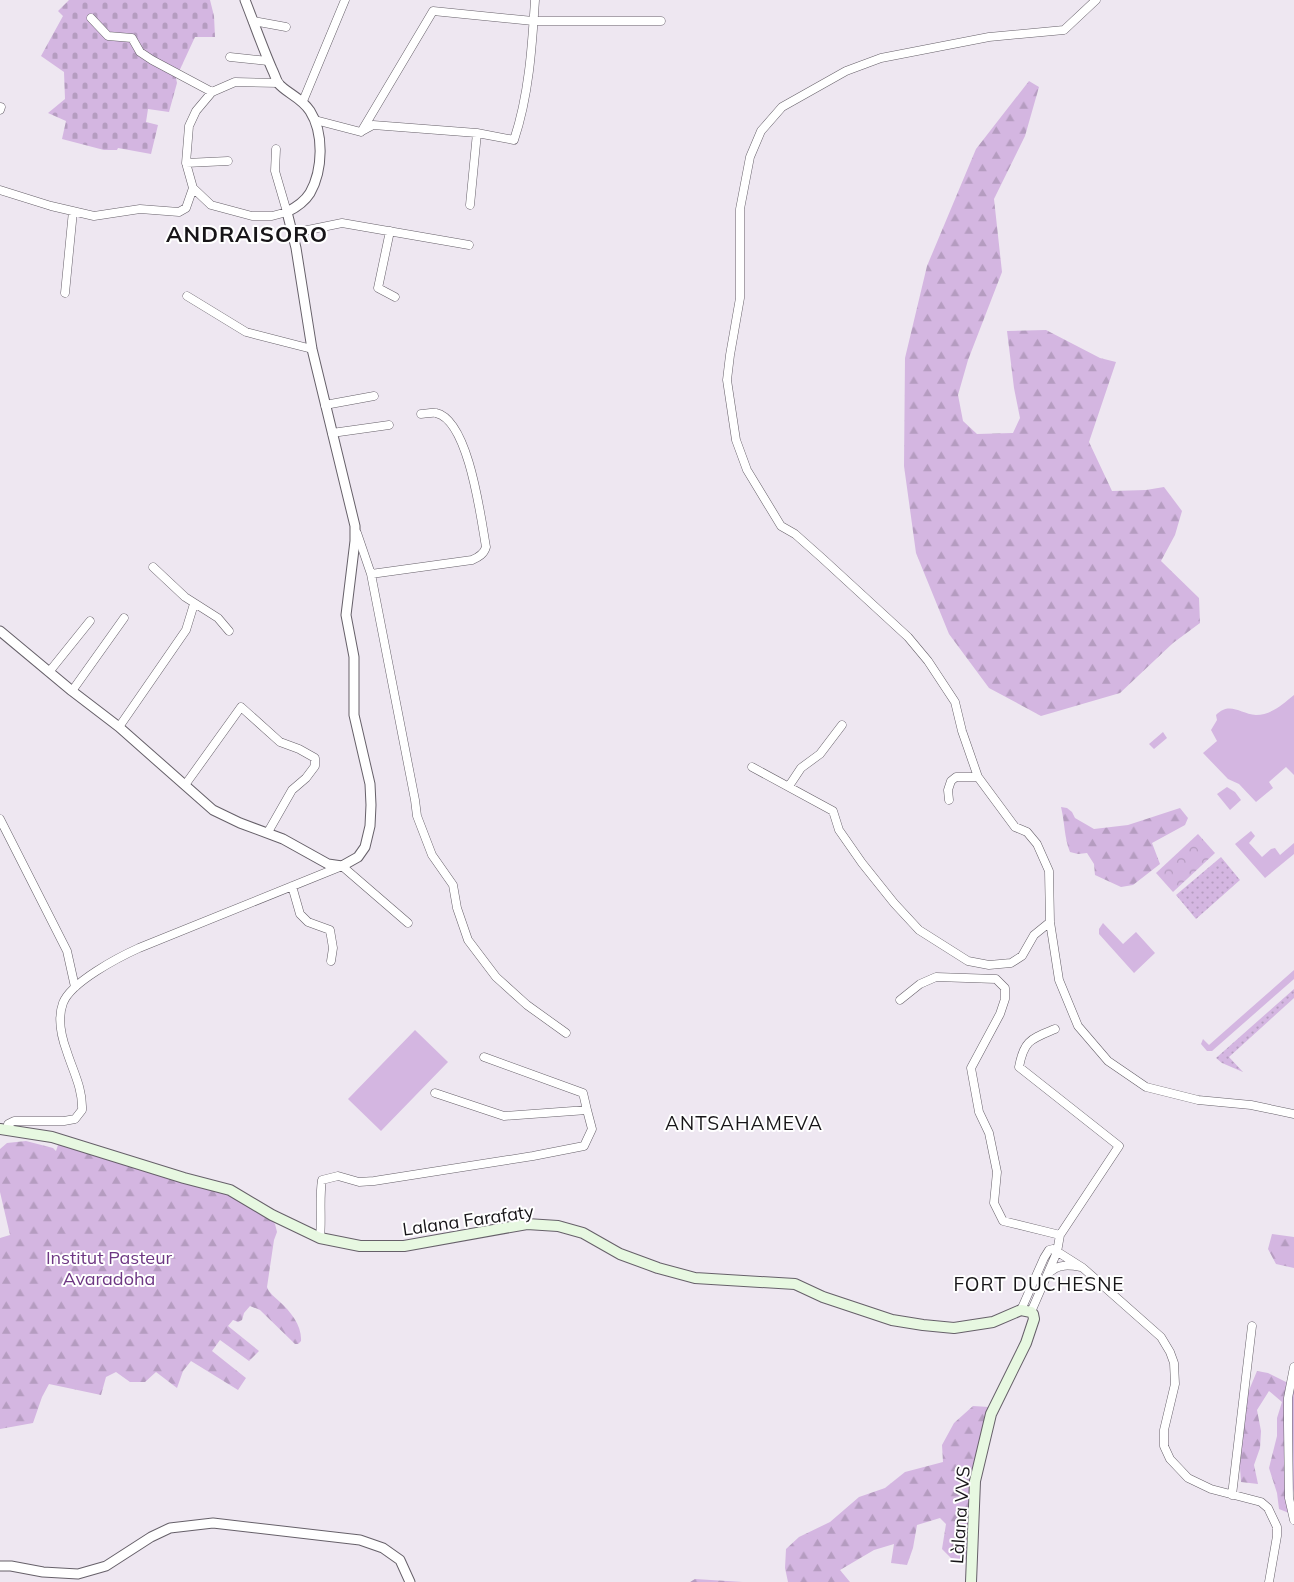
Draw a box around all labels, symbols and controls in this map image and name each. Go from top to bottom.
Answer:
district label: ANDRAISORO [166,220,328,248]
district label: ANTSAHAMEVA [665,1111,823,1135]
street label: Lalana Farafaty [401,1199,536,1241]
park label: Institut Pasteur Avaradoha [46,1246,173,1290]
district label: FORT DUCHESNE [953,1272,1125,1296]
street label: Làlana VVS [945,1465,975,1565]

